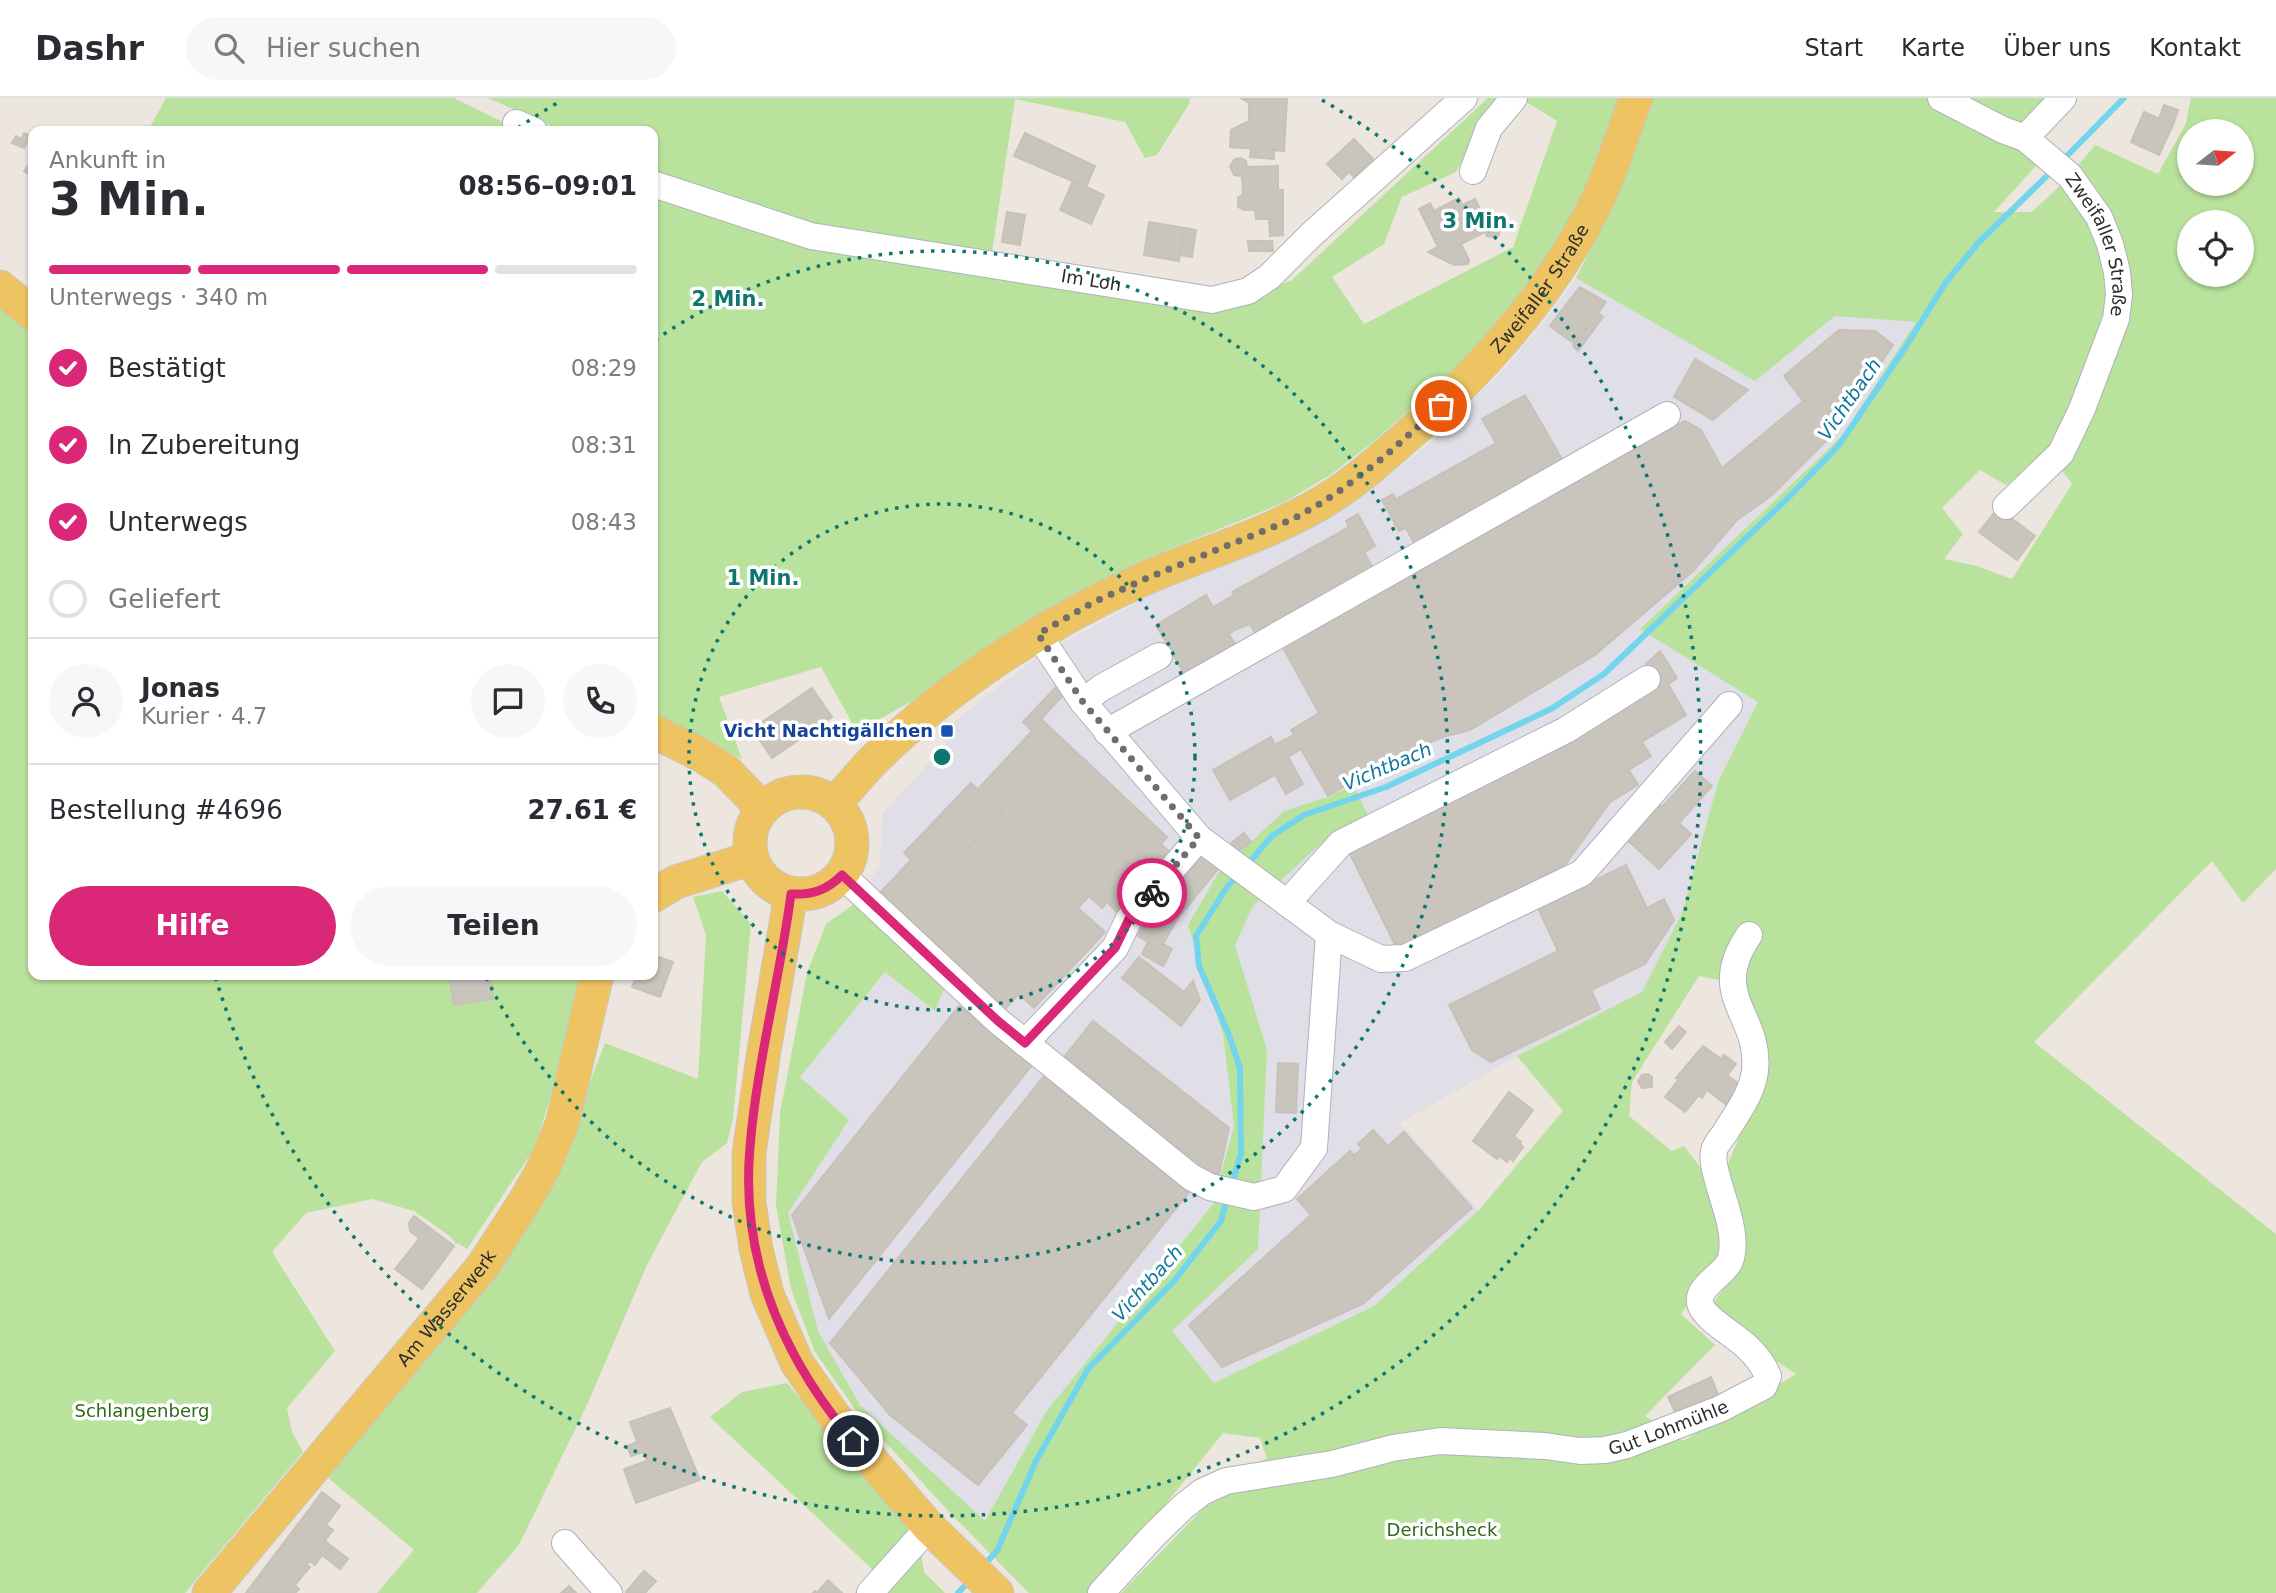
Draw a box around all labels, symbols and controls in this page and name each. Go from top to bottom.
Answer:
search box [186,17,676,80]
text: Dashr [35,29,144,68]
icon: search [210,29,248,67]
text: Hier suchen [266,33,421,63]
text: Start [1804,34,1863,62]
text: Karte [1901,34,1965,62]
text: Über uns [2003,34,2111,62]
text: Kontakt [2149,34,2241,62]
north arrow [2177,119,2254,196]
map controls [2177,119,2254,287]
text: Ankunft in [49,147,166,173]
street label: Zweifaller Straße [2061,169,2130,318]
text: 08:56–09:01 [458,171,637,201]
text: 3 Min. [49,172,209,226]
text: 3 Min. [1443,209,1515,233]
button: locate [2177,210,2254,287]
street label: Zweifaller Straße [1486,220,1593,357]
street label: Im Loh [1060,265,1123,295]
text: Unterwegs · 340 m [49,284,268,310]
text: 2 Min. [692,287,764,311]
icon: check [49,349,87,387]
text: Bestätigt [108,353,226,383]
water label: Vichtbach [1813,354,1885,444]
text: 08:29 [571,355,637,381]
pin [1411,376,1471,436]
icon: bag [1422,387,1460,425]
icon: check [49,426,87,464]
text: In Zubereitung [108,430,300,460]
text: 08:31 [571,432,637,458]
icon: check [49,503,87,541]
text: Unterwegs [108,507,248,537]
text: 08:43 [571,509,637,535]
text: 1 Min. [727,566,799,590]
text: Geliefert [108,584,221,614]
button: person [49,664,123,738]
button: chat [471,664,545,738]
button: phone [563,664,637,738]
text: Jonas [141,673,220,703]
text: Kurier · 4.7 [141,703,267,729]
place label: Vicht Nachtigällchen [724,720,933,741]
marker: Vicht Nachtigällchen [939,723,955,739]
water label: Vichtbach [1339,737,1435,795]
centre of rings [930,745,954,769]
text: Bestellung #4696 [49,795,283,825]
text: 27.61 € [528,795,637,825]
courier [1117,858,1187,928]
icon: bike [1133,874,1171,912]
button: Hilfe [49,886,336,966]
button: Teilen [350,886,637,966]
water label: Vichtbach [1107,1241,1187,1325]
street label: Am Wasserwerk [392,1246,500,1370]
street label: Gut Lohmühle [1606,1395,1732,1459]
park label: Schlangenberg [74,1400,210,1421]
pin [823,1411,883,1471]
icon: home [834,1422,872,1460]
park label: Derichsheck [1387,1519,1498,1540]

